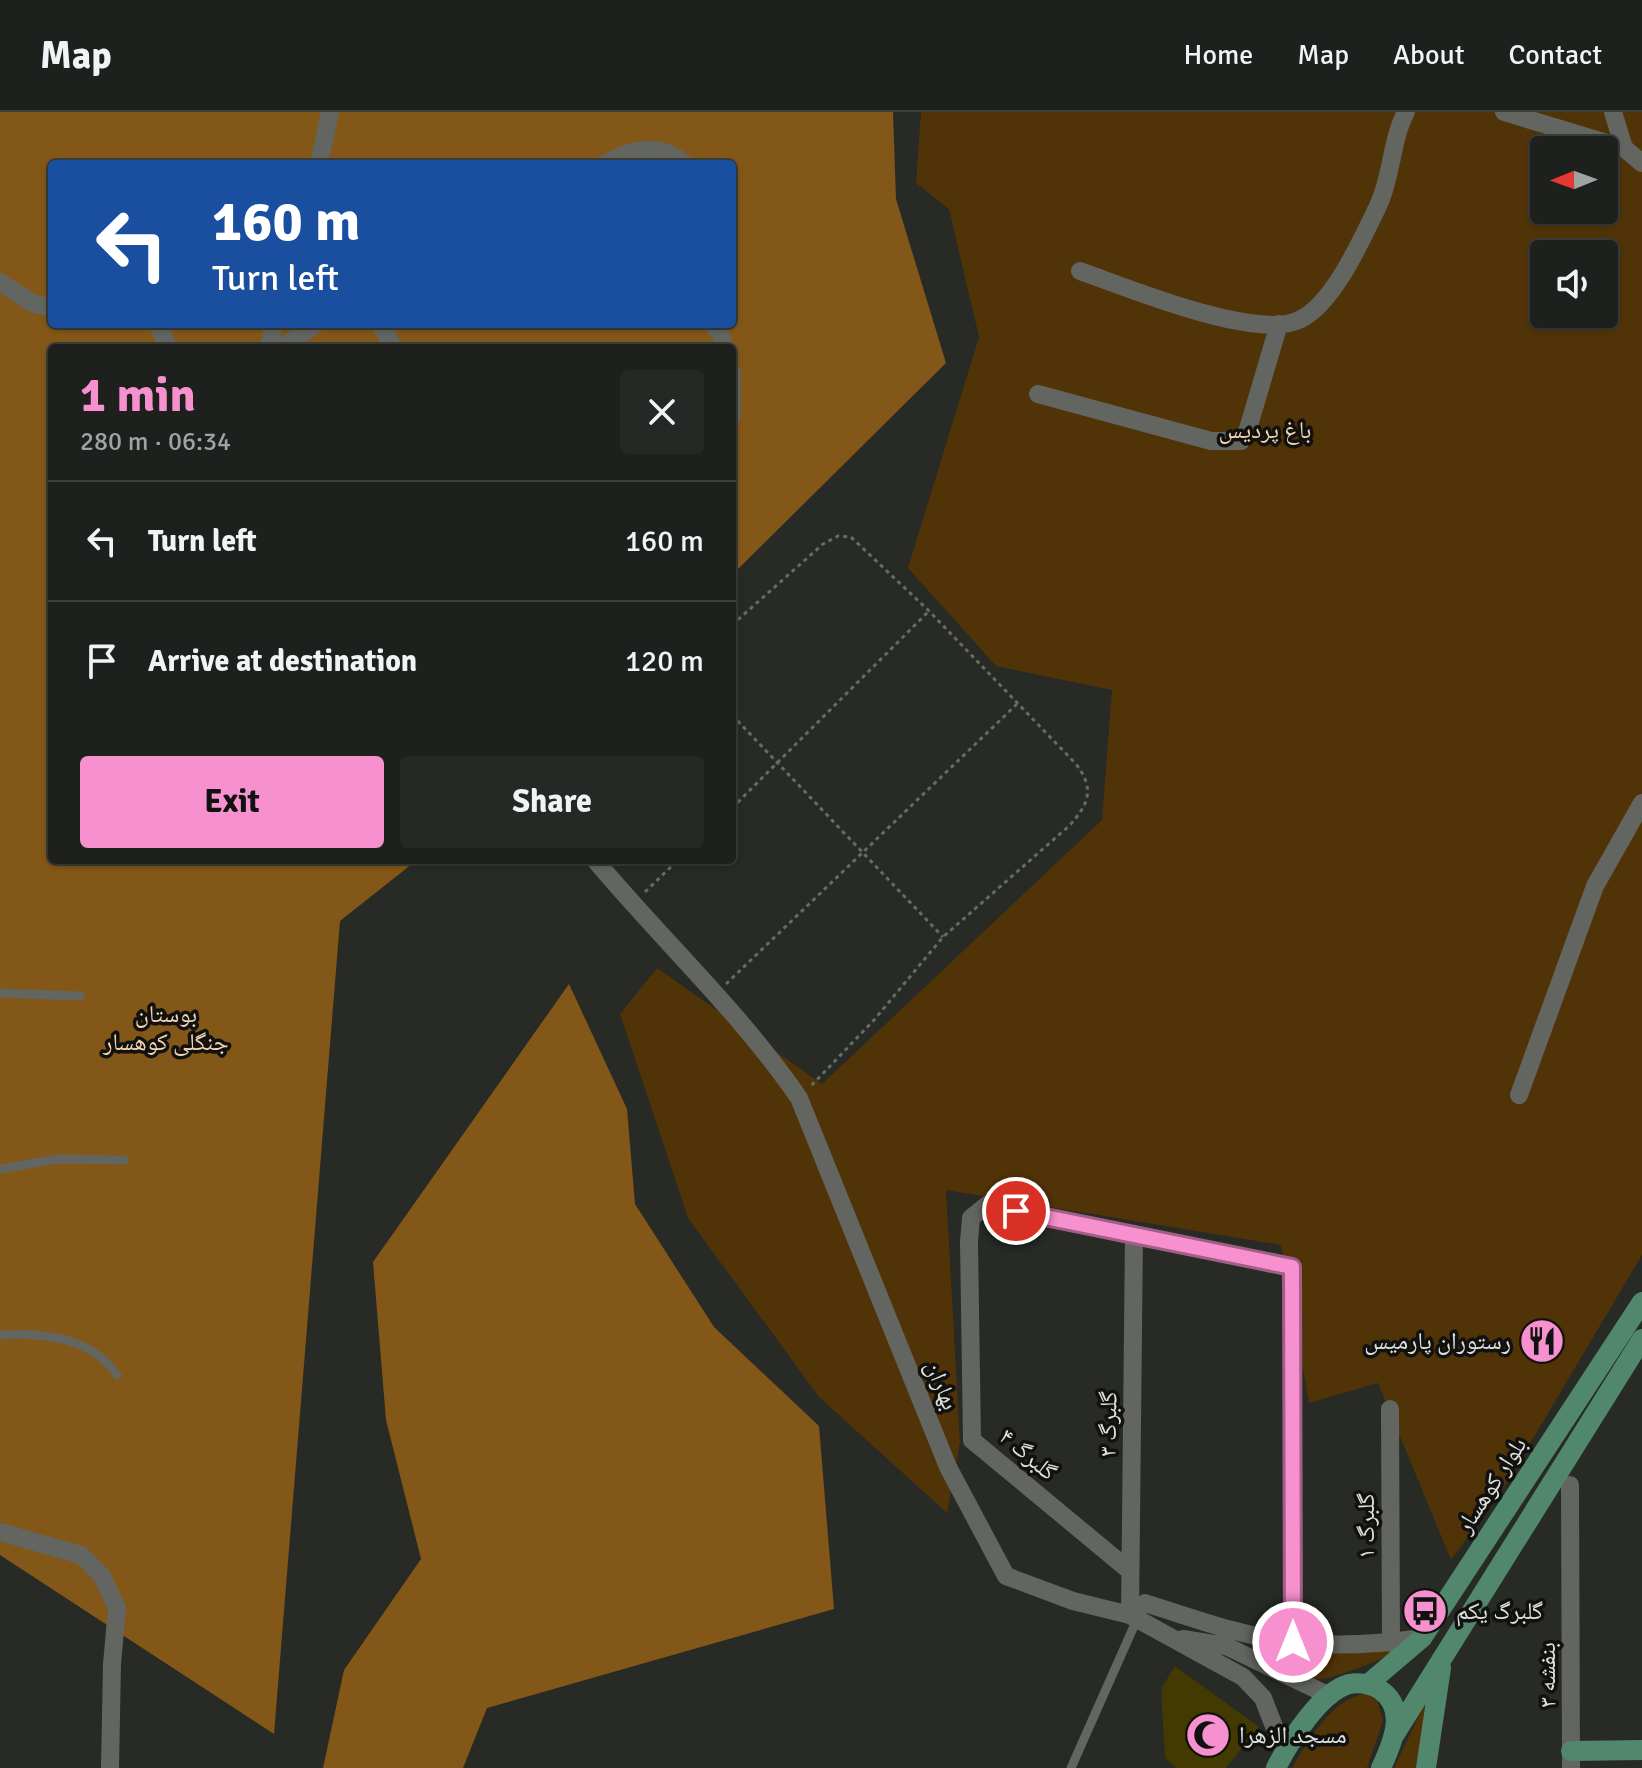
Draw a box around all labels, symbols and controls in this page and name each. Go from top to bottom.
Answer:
text: Map [40,32,112,79]
text: Home [1184,38,1253,72]
text: Map [1297,38,1349,72]
text: About [1393,38,1465,72]
text: Contact [1509,38,1602,72]
north arrow [1530,136,1618,224]
map controls [1530,136,1618,328]
text: 160 m [212,187,360,256]
icon: left [80,192,184,296]
button: sound [1530,240,1618,328]
text: Turn left [212,256,339,301]
text: 1 min [80,366,196,425]
button: close [620,370,704,454]
park label: باغ پردیس [1219,415,1311,445]
text: 280 m · 06:34 [80,426,231,458]
icon: left [80,519,124,563]
text: Turn left [148,523,257,560]
text: 160 m [625,523,704,560]
icon: arrive [80,639,124,683]
text: Arrive at destination [148,643,417,680]
text: 120 m [625,643,704,680]
button: Exit [80,756,384,848]
button: Share [400,756,704,848]
park label: بوستان جنگلی کوهسار [102,999,229,1057]
pin [982,1177,1050,1245]
icon: arrive [994,1189,1038,1233]
restaurant icon: رستوران پارمیس [1518,1317,1566,1365]
place label: رستوران پارمیس [1364,1326,1511,1356]
street label: بهاران [919,1356,965,1414]
street label: گلبرگ ۳ [1092,1391,1124,1457]
street label: گلبرگ ۴ [993,1421,1063,1487]
street label: بلوار کوهسار [1448,1431,1533,1540]
street label: گلبرگ ۱ [1351,1493,1381,1559]
bus stop icon: گلبرگ یکم [1401,1587,1449,1635]
place label: گلبرگ یکم [1456,1596,1543,1627]
position arrow [1251,1600,1335,1684]
street label: بنفشه ۳ [1532,1642,1562,1708]
mosque icon: مسجد الزهرا [1184,1711,1232,1759]
place label: مسجد الزهرا [1239,1720,1347,1750]

